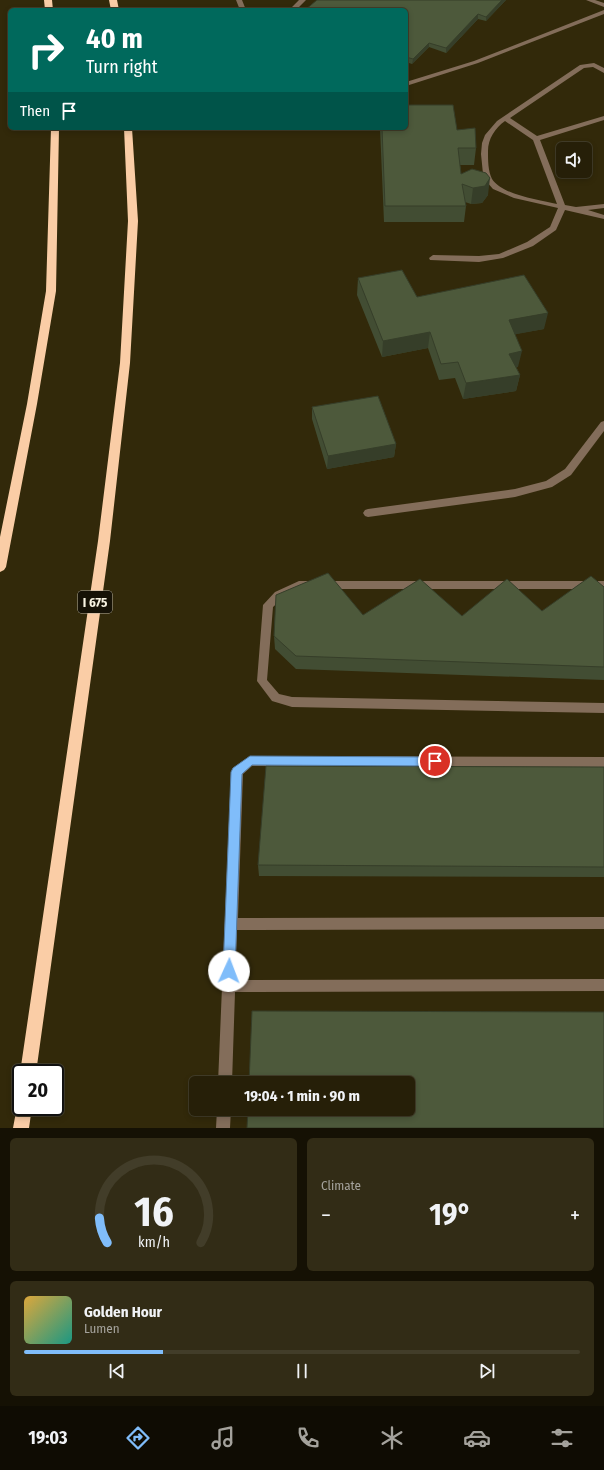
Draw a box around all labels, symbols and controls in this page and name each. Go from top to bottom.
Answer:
text: 40 m [86,22,143,55]
icon: right [20,24,72,76]
text: Turn right [86,56,158,78]
icon: arrive [58,100,80,122]
text: Then [20,102,50,120]
map controls [556,142,592,178]
button: sound [556,142,592,178]
road number: I 675 [78,591,112,613]
pin [418,744,452,778]
icon: arrive [424,750,446,772]
position arrow [208,950,250,992]
speed limit sign: 20 [12,1064,64,1116]
text: 19:04 · 1 min · 90 m [244,1087,360,1105]
text: Climate [321,1178,361,1193]
text: 16 [134,1186,173,1236]
text: 19° [429,1197,472,1233]
text: − [321,1202,331,1229]
text: + [570,1202,580,1229]
text: km/h [138,1233,169,1250]
text: Golden Hour [84,1303,162,1321]
text: Lumen [84,1321,120,1336]
icon: previous [106,1360,128,1382]
icon: pause [291,1360,313,1382]
icon: next [476,1360,498,1382]
icon: directions [124,1424,152,1452]
icon: music [209,1424,237,1452]
icon: phone [294,1424,322,1452]
icon: climate [378,1424,406,1452]
icon: car [463,1424,491,1452]
icon: filters [548,1424,576,1452]
text: 19:03 [28,1427,68,1449]

